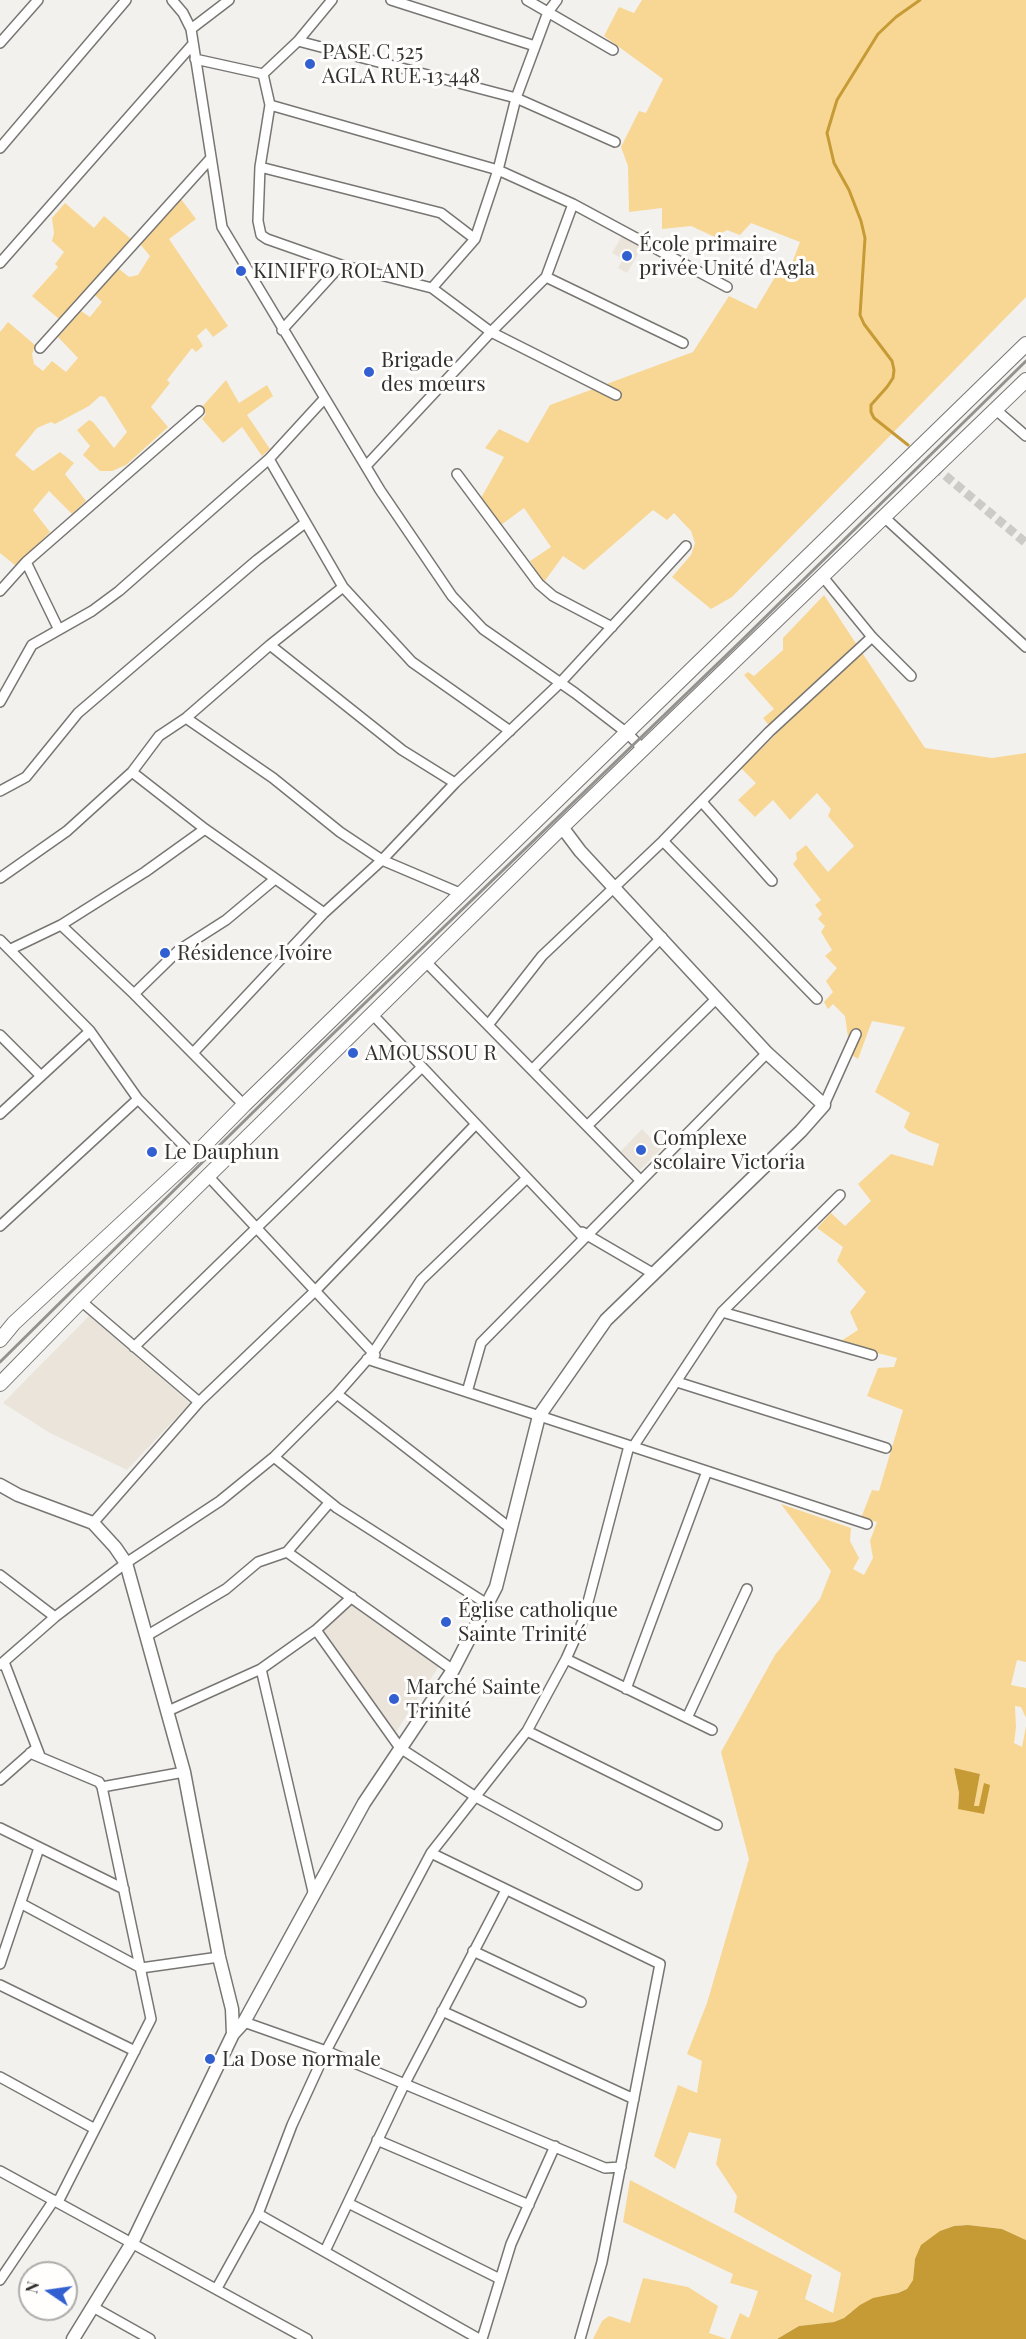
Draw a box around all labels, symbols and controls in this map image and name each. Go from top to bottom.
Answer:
place label: PASE C 525 AGLA RUE 13 448 [322,39,480,89]
marker: PASE C 525 AGLA RUE 13 448 [303,57,317,71]
place label: École primaire privée Unité d'Agla [639,231,815,281]
marker: École primaire privée Unité d'Agla [620,249,634,263]
place label: KINIFFO ROLAND [253,258,424,284]
marker: KINIFFO ROLAND [234,264,248,278]
place label: Brigade des mœurs [381,347,486,397]
marker: Brigade des mœurs [362,365,376,379]
place label: Résidence Ivoire [177,940,332,966]
marker: Résidence Ivoire [158,946,172,960]
place label: AMOUSSOU R [365,1040,497,1066]
marker: AMOUSSOU R [346,1046,360,1060]
place label: Complexe scolaire Victoria [653,1125,805,1175]
place label: Le Dauphun [164,1139,279,1165]
marker: Complexe scolaire Victoria [634,1143,648,1157]
marker: Le Dauphun [145,1145,159,1159]
place label: Église catholique Sainte Trinité [458,1597,618,1647]
marker: Église catholique Sainte Trinité [439,1615,453,1629]
place label: Marché Sainte Trinité [406,1674,541,1724]
marker: Marché Sainte Trinité [387,1692,401,1706]
place label: La Dose normale [222,2046,381,2072]
marker: La Dose normale [203,2052,217,2066]
north arrow [18,2261,78,2321]
text: N [20,2279,43,2295]

